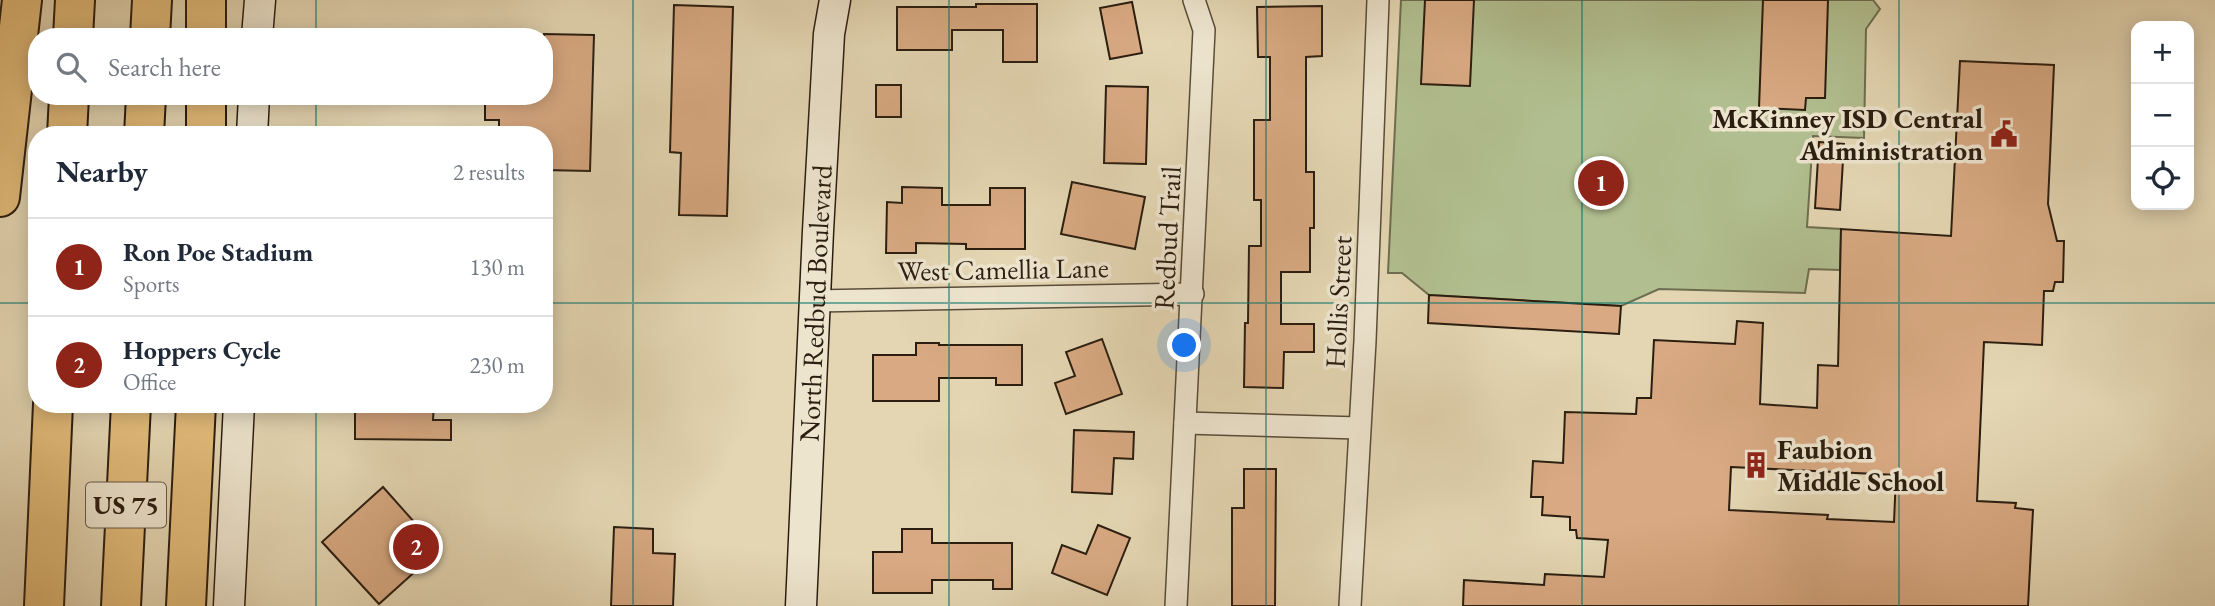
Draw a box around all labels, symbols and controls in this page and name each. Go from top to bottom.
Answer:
map controls [2131,21,2194,210]
button: + [2131,21,2194,84]
search box [28,28,553,105]
icon: search [52,48,90,86]
text: Search here [108,50,221,84]
button: − [2131,84,2194,147]
place label: McKinney ISD Central Administration [1712,100,1983,168]
public building icon: McKinney ISD Central Administration [1989,119,2019,149]
button: locate [2131,147,2194,210]
text: Nearby [56,152,148,191]
text: 2 results [453,157,525,187]
pin: 1 [1578,157,1624,209]
street label: North Redbud Boulevard [790,163,840,443]
street label: Redbud Trail [1145,165,1189,311]
text: Ron Poe Stadium [123,235,313,269]
street label: Hollis Street [1317,235,1359,369]
street label: West Camellia Lane [897,249,1109,289]
text: 1 [73,252,85,282]
text: 130 m [469,252,525,282]
text: Sports [123,269,179,299]
your location [1167,328,1201,362]
text: Hoppers Cycle [123,333,281,367]
text: 2 [73,350,85,380]
text: 230 m [469,350,525,380]
text: Office [123,367,176,397]
place label: Faubion Middle School [1777,431,1944,499]
building icon: Faubion Middle School [1741,450,1771,480]
road number: US 75 [86,482,166,527]
pin: 2 [393,521,439,573]

